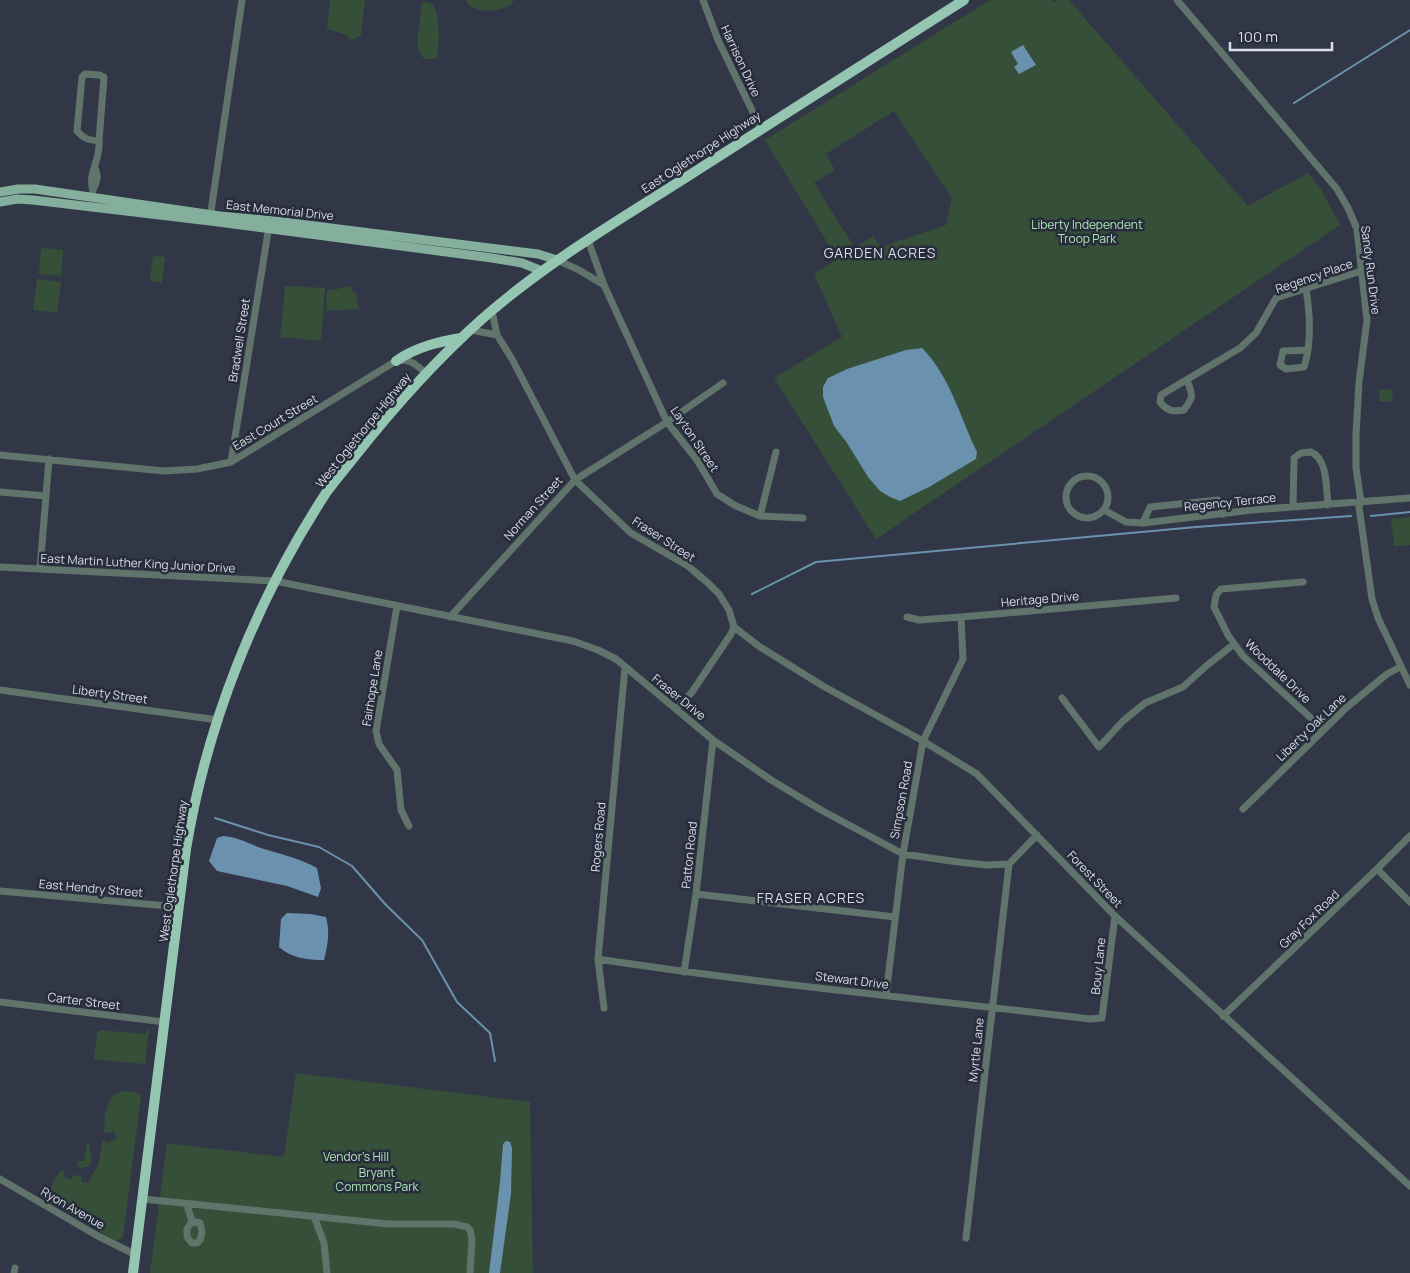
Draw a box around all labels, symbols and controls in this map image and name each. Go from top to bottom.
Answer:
scale bar [1230,20,1332,52]
street label: Harrison Drive [717,22,765,100]
text: 100 m [1238,26,1278,47]
street label: East Oglethorpe Highway [638,107,765,197]
street label: East Memorial Drive [225,196,335,224]
park label: Liberty Independent Troop Park [1031,216,1143,247]
street label: Sandy Run Drive [1357,225,1385,315]
district label: GARDEN ACRES [824,243,936,262]
street label: Regency Place [1273,255,1355,297]
street label: Bradwell Street [224,297,254,383]
street label: West Oglethorpe Highway [311,368,415,491]
street label: East Court Street [229,390,321,454]
street label: Layton Street [667,403,723,475]
street label: Norman Street [499,472,567,544]
street label: Regency Terrace [1183,489,1277,515]
street label: Fraser Street [629,512,699,566]
street label: East Martin Luther King Junior Drive [40,549,236,577]
street label: Heritage Drive [1000,587,1080,611]
street label: Wooddale Drive [1241,635,1315,707]
street label: Fairhope Lane [358,649,386,727]
street label: Fraser Drive [648,670,710,724]
street label: Liberty Street [71,680,149,708]
street label: Liberty Oak Lane [1272,689,1350,765]
street label: Simpson Road [886,760,916,840]
street label: West Oglethorpe Highway [155,798,191,943]
street label: Rogers Road [586,801,610,873]
street label: Patton Road [677,820,701,890]
street label: Forest Street [1064,847,1127,911]
street label: East Hendry Street [38,875,144,901]
street label: Gray Fox Road [1275,886,1343,952]
district label: FRASER ACRES [757,888,865,907]
street label: Bouy Lane [1087,937,1109,995]
street label: Stewart Drive [814,967,890,993]
street label: Carter Street [47,988,122,1014]
street label: Myrtle Lane [964,1017,988,1083]
park label: Vendor's Hill [323,1148,389,1165]
park label: Bryant Commons Park [336,1164,419,1195]
street label: Ryon Avenue [38,1183,108,1233]

